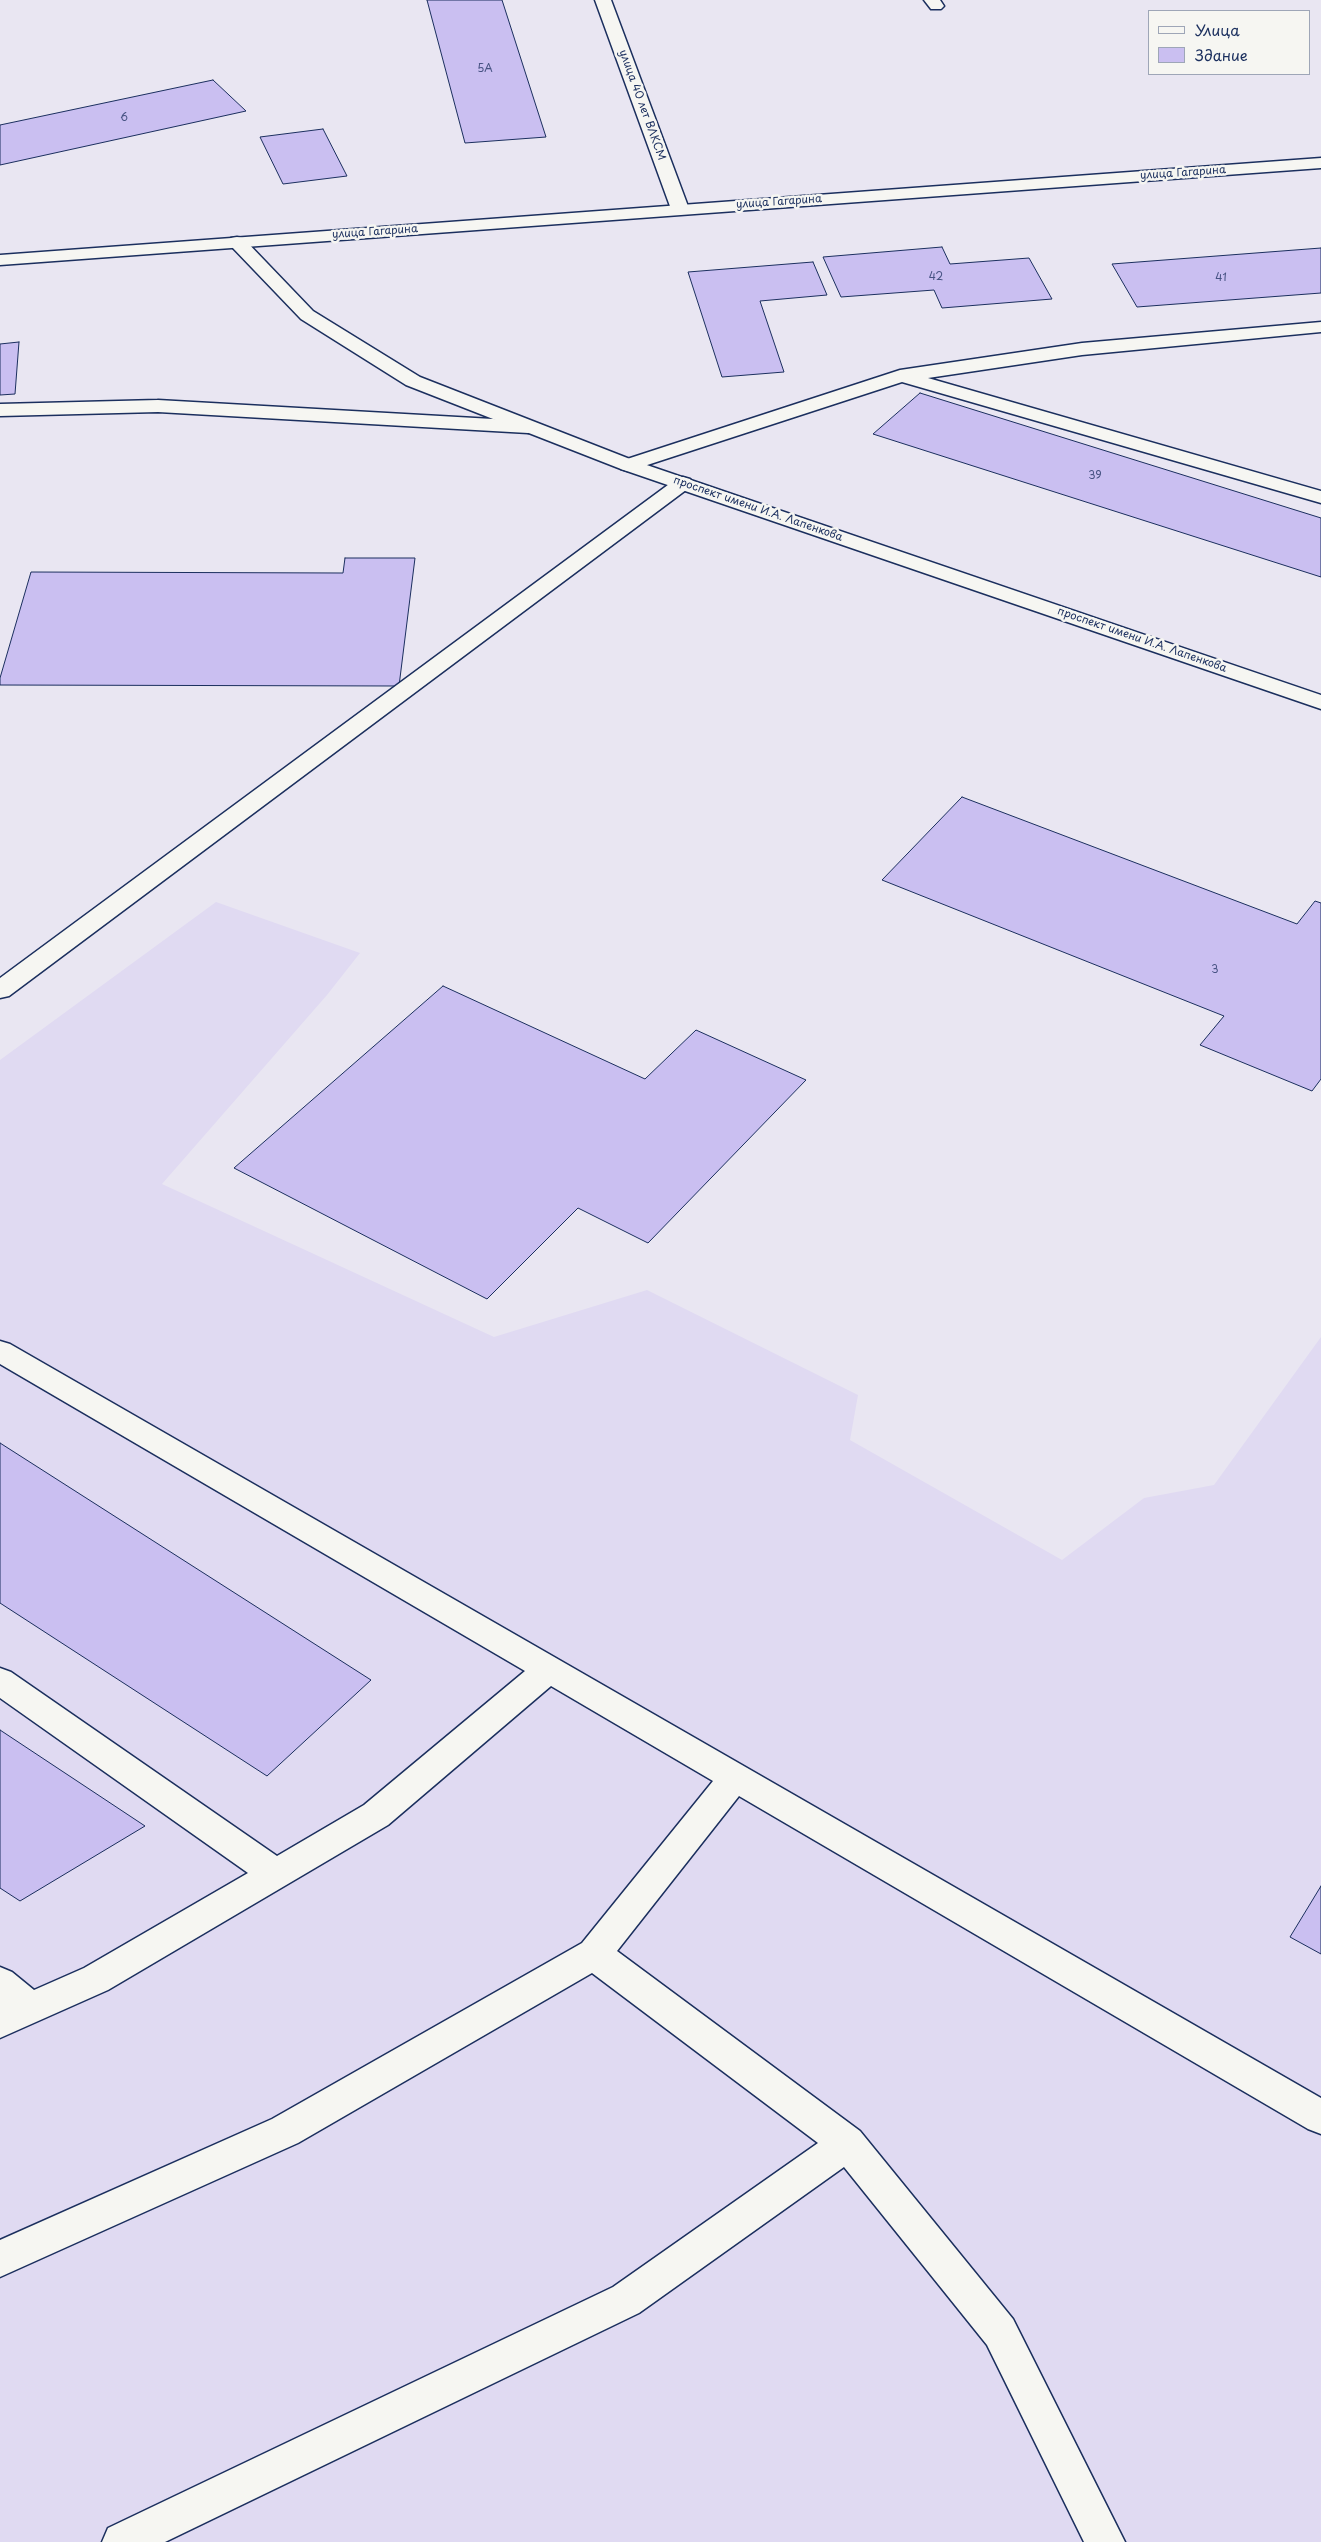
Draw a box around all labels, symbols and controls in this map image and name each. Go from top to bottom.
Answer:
legend [1148,10,1311,75]
text: Улица [1195,18,1240,41]
text: Здание [1195,43,1248,66]
street label: улица 40 лет ВЛКСМ [616,48,668,162]
house number: 5А [477,62,493,76]
house number: 6 [120,111,128,125]
street label: улица Гагарина [1140,163,1226,183]
street label: улица Гагарина [736,192,822,212]
street label: улица Гагарина [332,222,418,242]
house number: 42 [929,270,943,284]
house number: 41 [1215,271,1227,285]
house number: 39 [1088,469,1102,483]
street label: проспект имени И.А. Лапенкова [672,474,844,544]
street label: проспект имени И.А. Лапенкова [1056,605,1228,675]
house number: 3 [1211,963,1219,977]

